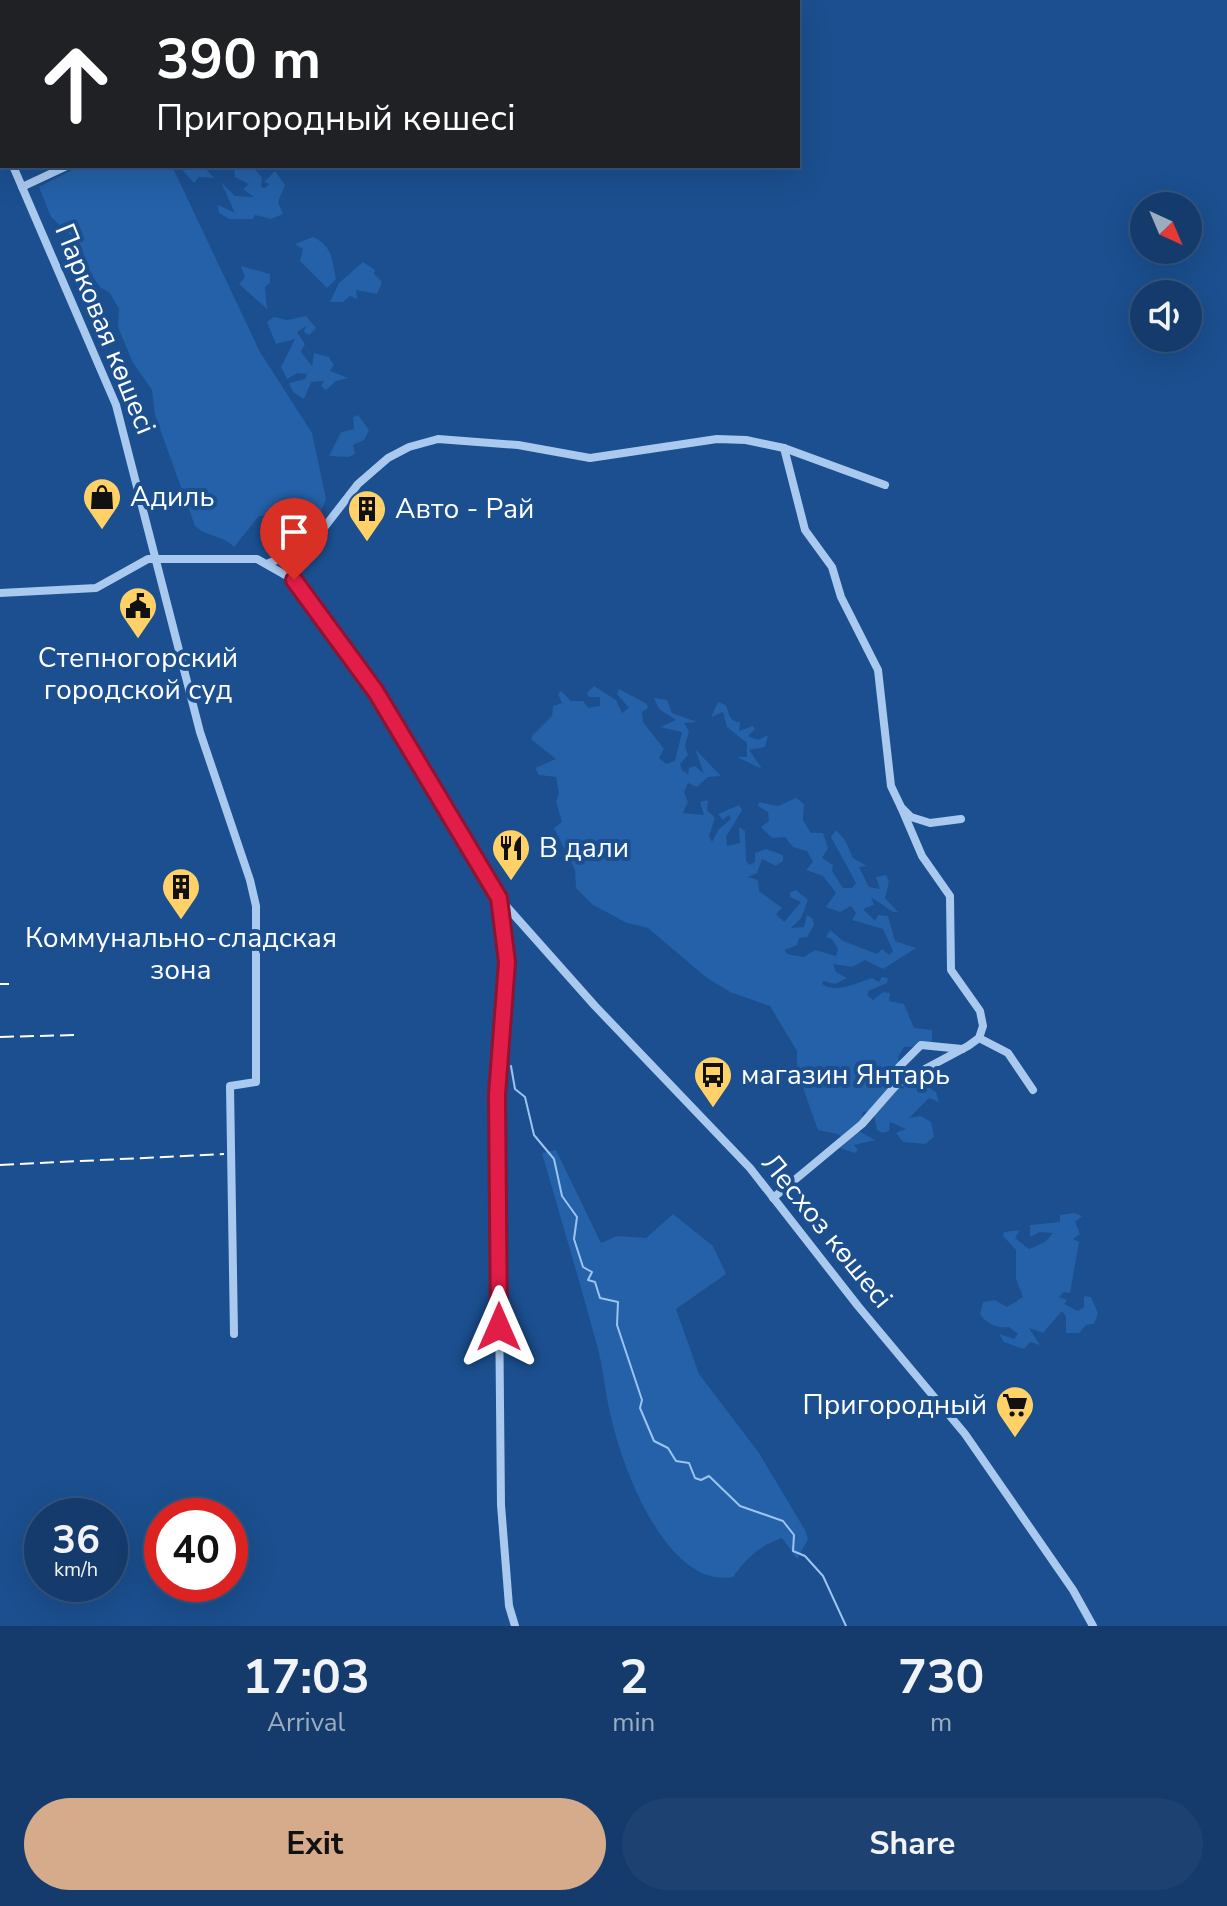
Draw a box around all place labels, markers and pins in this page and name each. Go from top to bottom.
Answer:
shop icon: Адиль [81,476,123,531]
place label: Адиль [130,478,214,516]
building icon: Авто - Рай [346,488,388,543]
place label: Авто - Рай [395,490,534,528]
pin [260,498,328,580]
public building icon: Степногорский городской суд [117,585,159,640]
place label: Степногорский городской суд [38,639,238,709]
restaurant icon: В дали [490,827,532,882]
place label: В дали [539,829,629,867]
building icon: Коммунально-сладская зона [160,866,202,921]
place label: Коммунально-сладская зона [25,919,337,989]
bus stop icon: магазин Янтарь [692,1054,734,1109]
place label: магазин Янтарь [741,1056,950,1094]
supermarket icon: Пригородный [994,1384,1036,1439]
place label: Пригородный [803,1386,987,1424]

